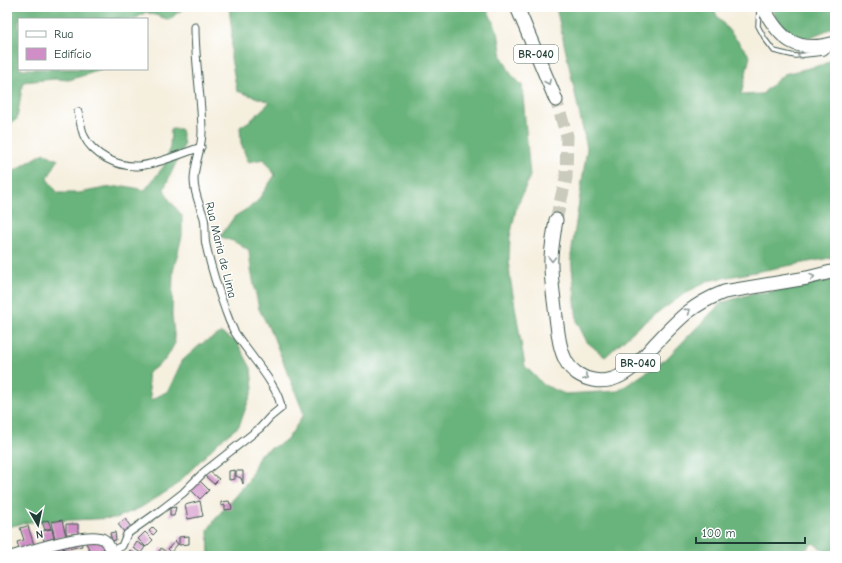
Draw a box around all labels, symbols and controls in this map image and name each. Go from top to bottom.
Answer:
legend [18,18,148,70]
text: Rua [54,27,73,41]
road number: BR-040 [514,45,558,63]
text: Edifício [54,47,91,61]
one-way arrow [796,51,803,60]
one-way arrow [543,77,551,85]
street label: Rua Maria de Lima [202,200,240,300]
one-way arrow [547,256,556,262]
one-way arrow [808,273,815,281]
one-way arrow [683,309,690,316]
road number: BR-040 [616,354,660,372]
one-way arrow [582,372,589,380]
north arrow [18,505,58,545]
scale bar [696,519,805,545]
text: 100 m [702,526,735,540]
text: N [35,527,44,541]

